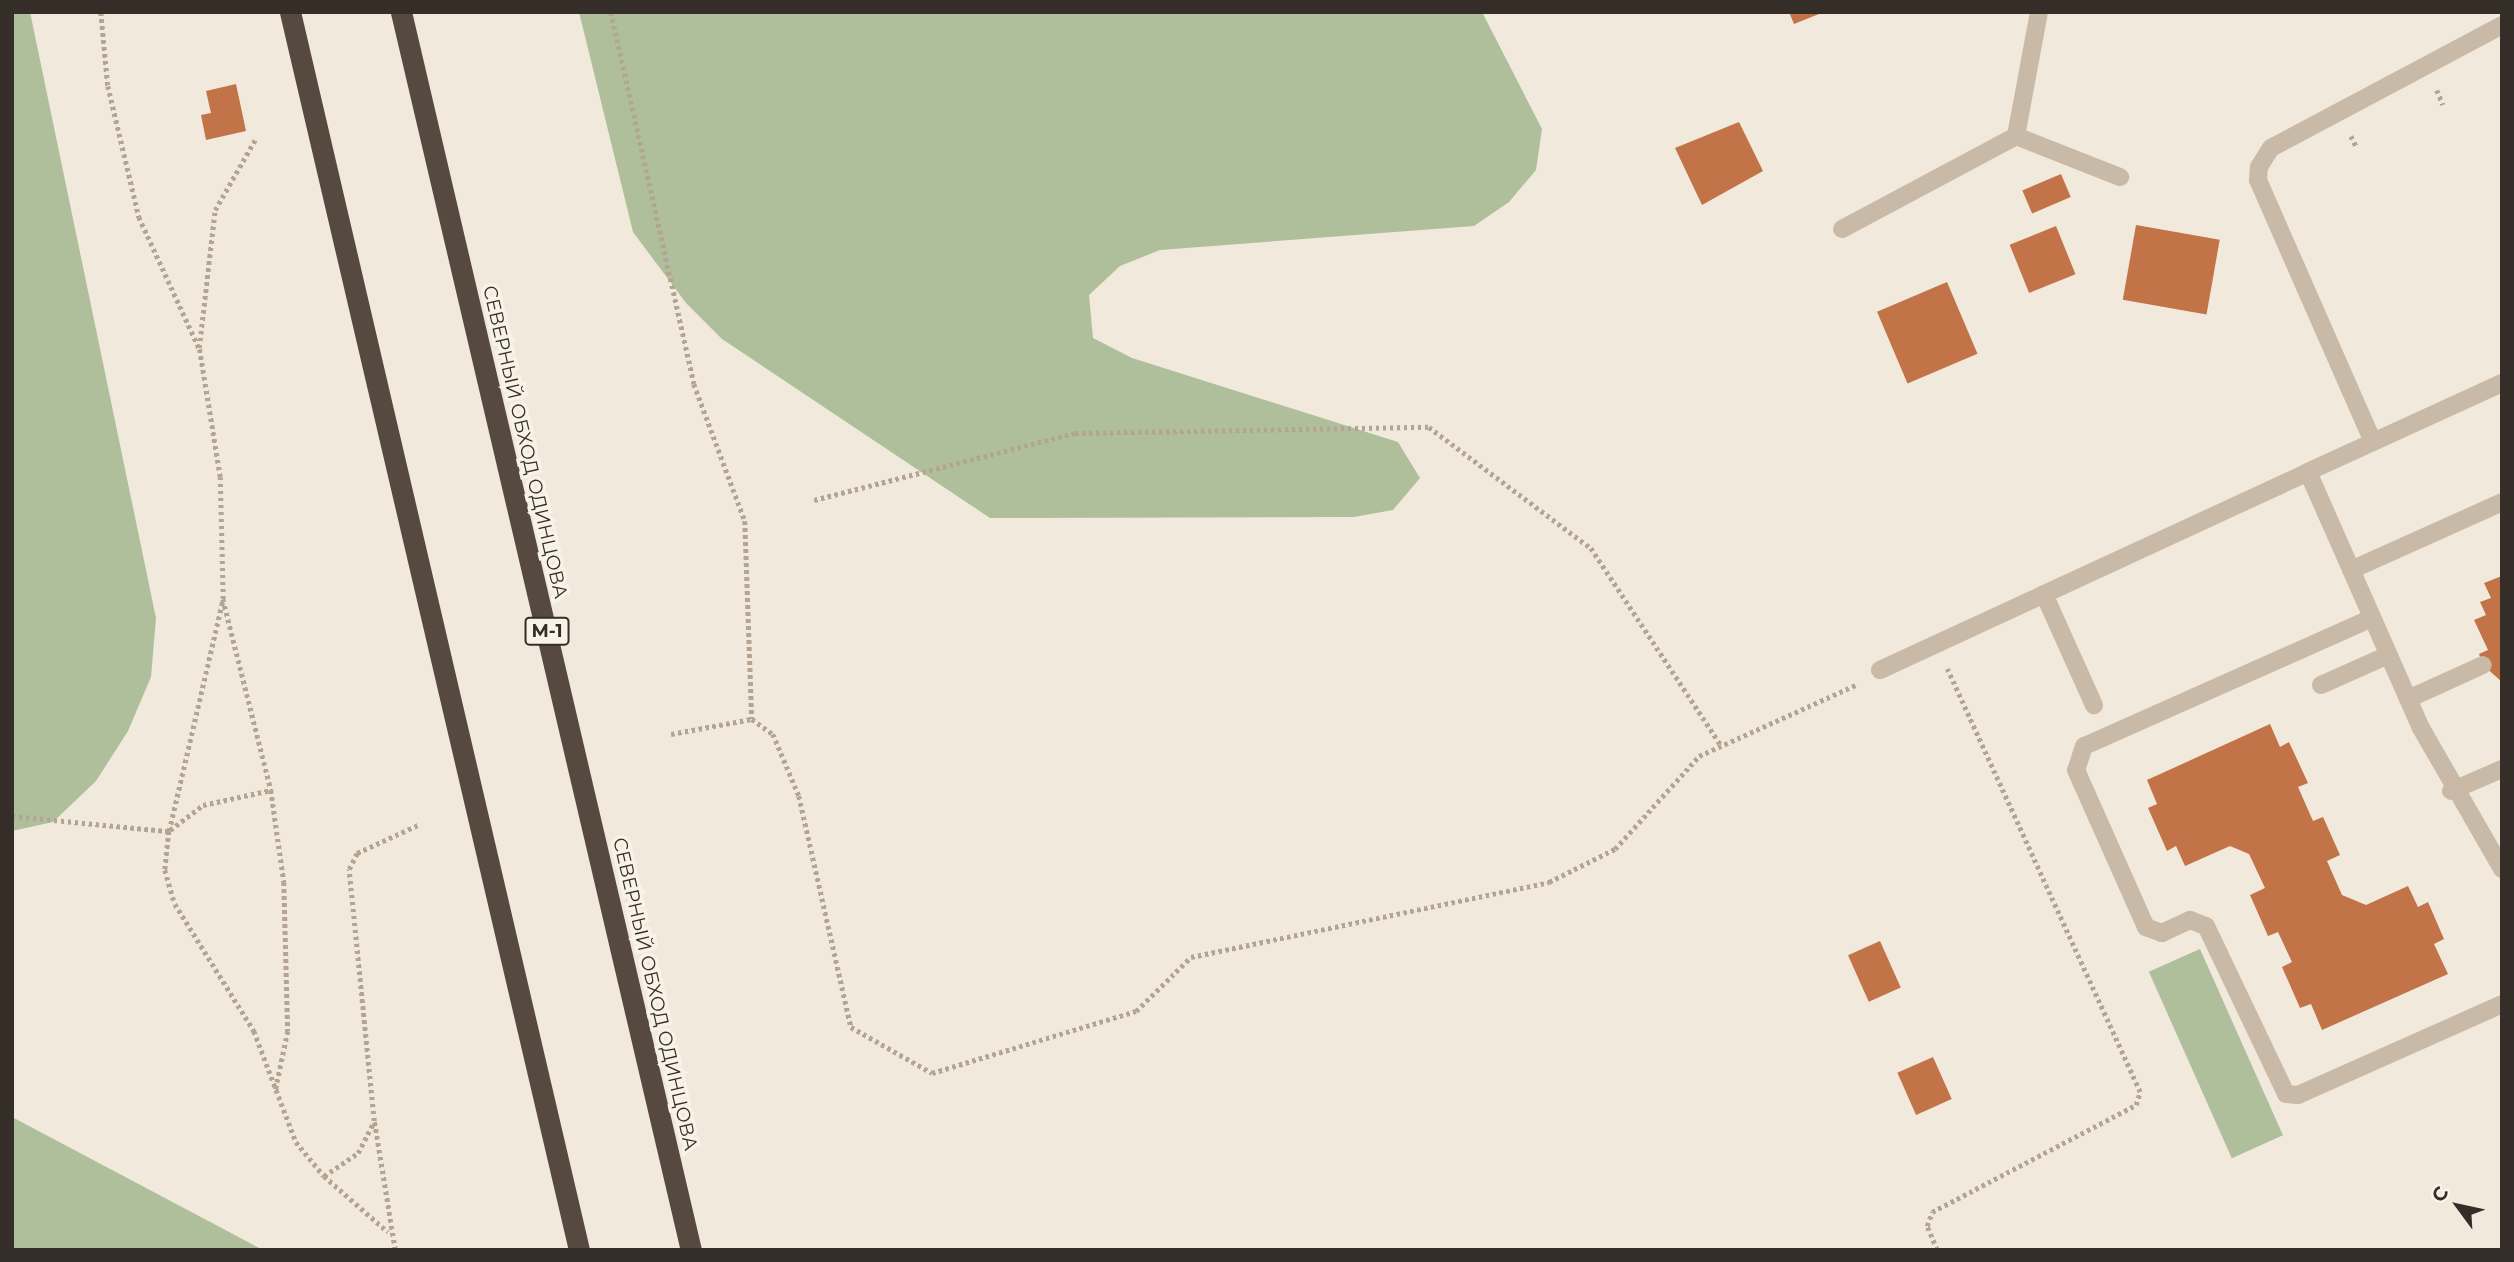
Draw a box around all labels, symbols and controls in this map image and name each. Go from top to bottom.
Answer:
street label: СЕВЕРНЫЙ ОБХОД ОДИНЦОВА [478,283,572,601]
road number: М-1 [524,616,570,646]
street label: СЕВЕРНЫЙ ОБХОД ОДИНЦОВА [608,835,702,1153]
north arrow [2423,1171,2493,1241]
text: С [2427,1182,2453,1206]

